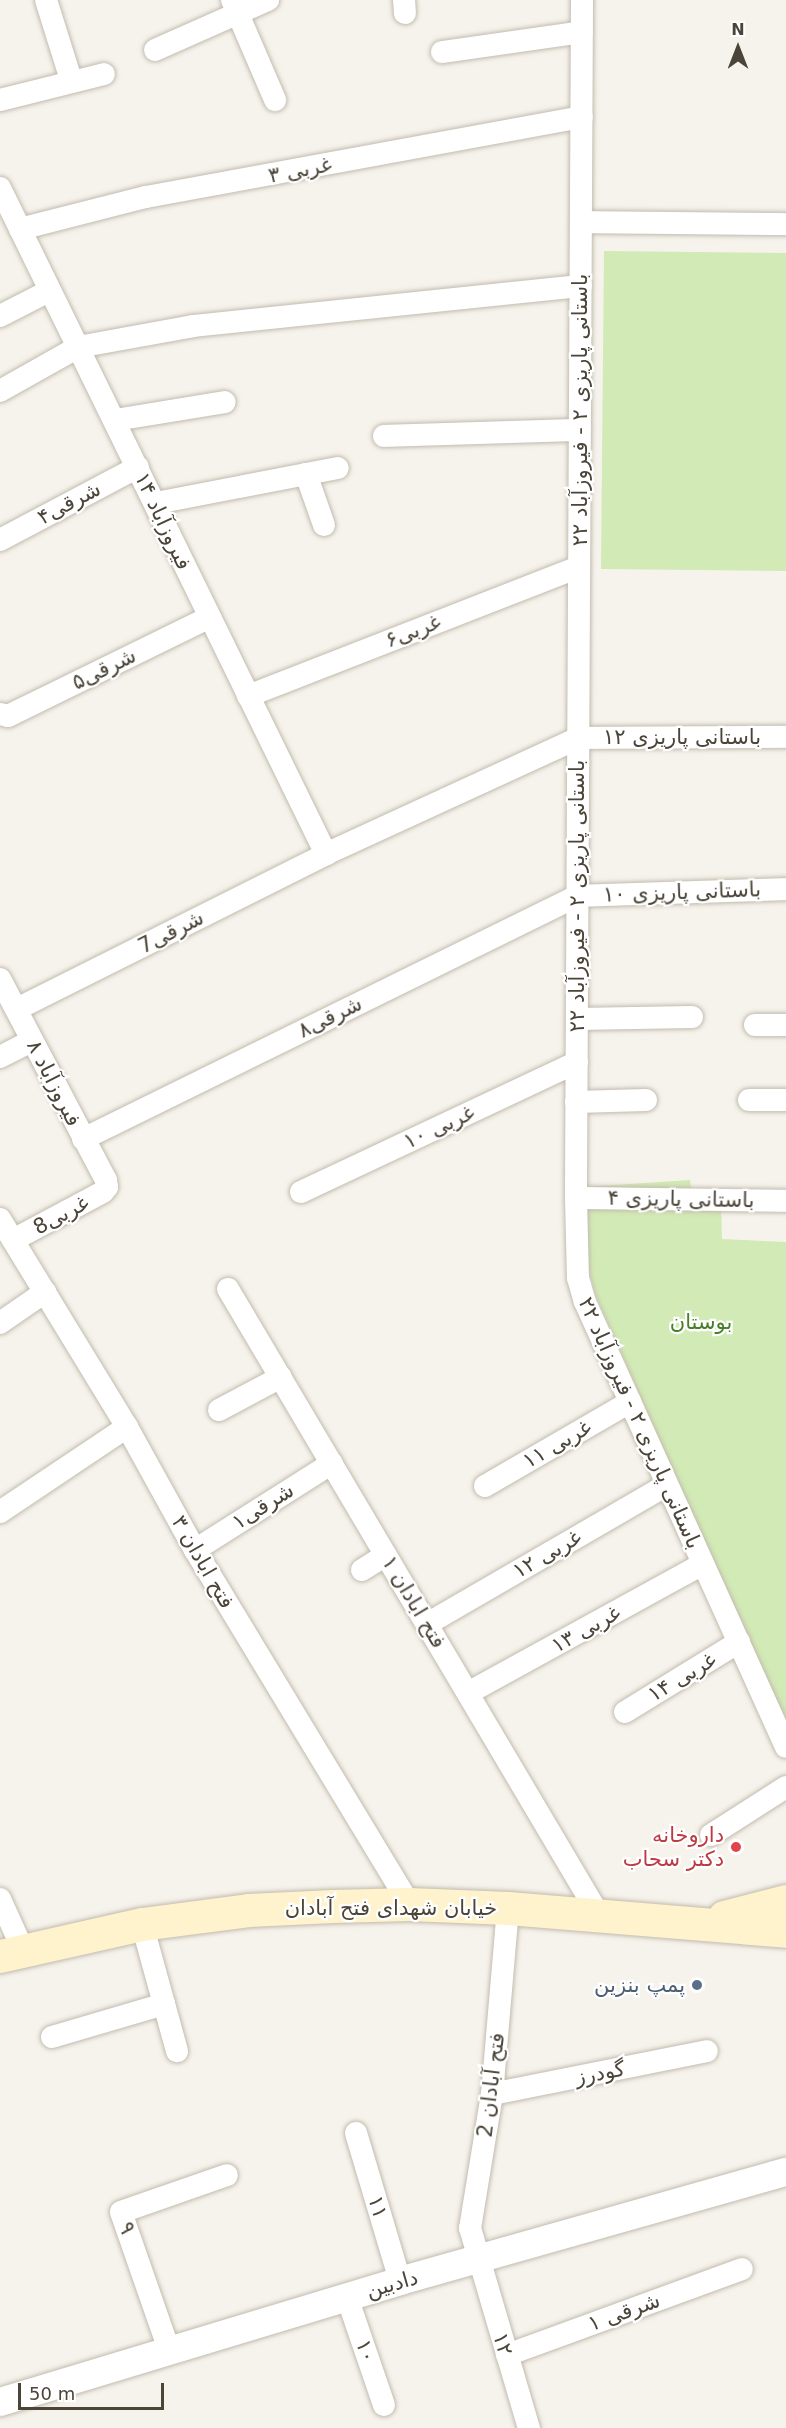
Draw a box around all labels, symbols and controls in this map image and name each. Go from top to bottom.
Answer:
north arrow [708,18,768,78]
text: N [731,20,745,39]
street label: غربی ۳ [266,152,334,188]
street label: باستانی پاریزی ۲ - فیروزآباد ۲۲ [567,274,593,546]
street label: فیروزآباد ۱۴ [129,468,197,574]
street label: شرقی۴ [33,476,105,530]
street label: غربی۶ [382,609,444,653]
street label: شرقی۵ [68,643,140,695]
street label: باستانی پاریزی ۱۲ [603,724,761,750]
street label: باستانی پاریزی ۲ - فیروزآباد ۲۲ [564,760,590,1032]
street label: باستانی پاریزی ۱۰ [603,877,761,907]
street label: شرقی7 [134,905,208,959]
street label: شرقی۸ [294,991,366,1043]
street label: فیروزآباد ۸ [22,1036,86,1130]
street label: غربی ۱۰ [400,1100,478,1154]
street label: باستانی پاریزی ۴ [607,1185,755,1213]
street label: غربی8 [29,1190,93,1240]
street label: باستانی پاریزی ۲ - فیروزآباد ۲۲ [573,1293,707,1553]
park label: بوستان [670,1309,732,1335]
street label: غربی ۱۱ [518,1414,596,1474]
street label: شرقی۱ [227,1477,299,1535]
street label: فتح ابادان ۳ [166,1511,240,1613]
street label: غربی ۱۲ [508,1524,586,1584]
street label: فتح ابادان ۱ [377,1551,451,1653]
street label: غربی ۱۳ [547,1600,625,1658]
street label: غربی ۱۴ [643,1647,721,1707]
place label: داروخانه دکتر سحاب [623,1822,724,1872]
marker: داروخانه دکتر سحاب [729,1840,743,1854]
street label: خیابان شهدای فتح آبادان [285,1895,497,1921]
place label: پمپ بنزین [594,1972,685,1998]
marker: پمپ بنزین [690,1978,704,1992]
street label: فتح آبادان 2 [472,2031,510,2139]
street label: گودرز [573,2056,627,2090]
street label: ۱۱ [363,2193,393,2221]
street label: ۹ [113,2219,141,2237]
street label: دادبین [363,2265,421,2303]
street label: ۱ شرقی [585,2287,663,2337]
street label: ۱۲ [488,2330,518,2358]
street label: ۱۰ [350,2336,382,2366]
scale bar [21,2371,166,2409]
text: 50 m [29,2383,75,2404]

